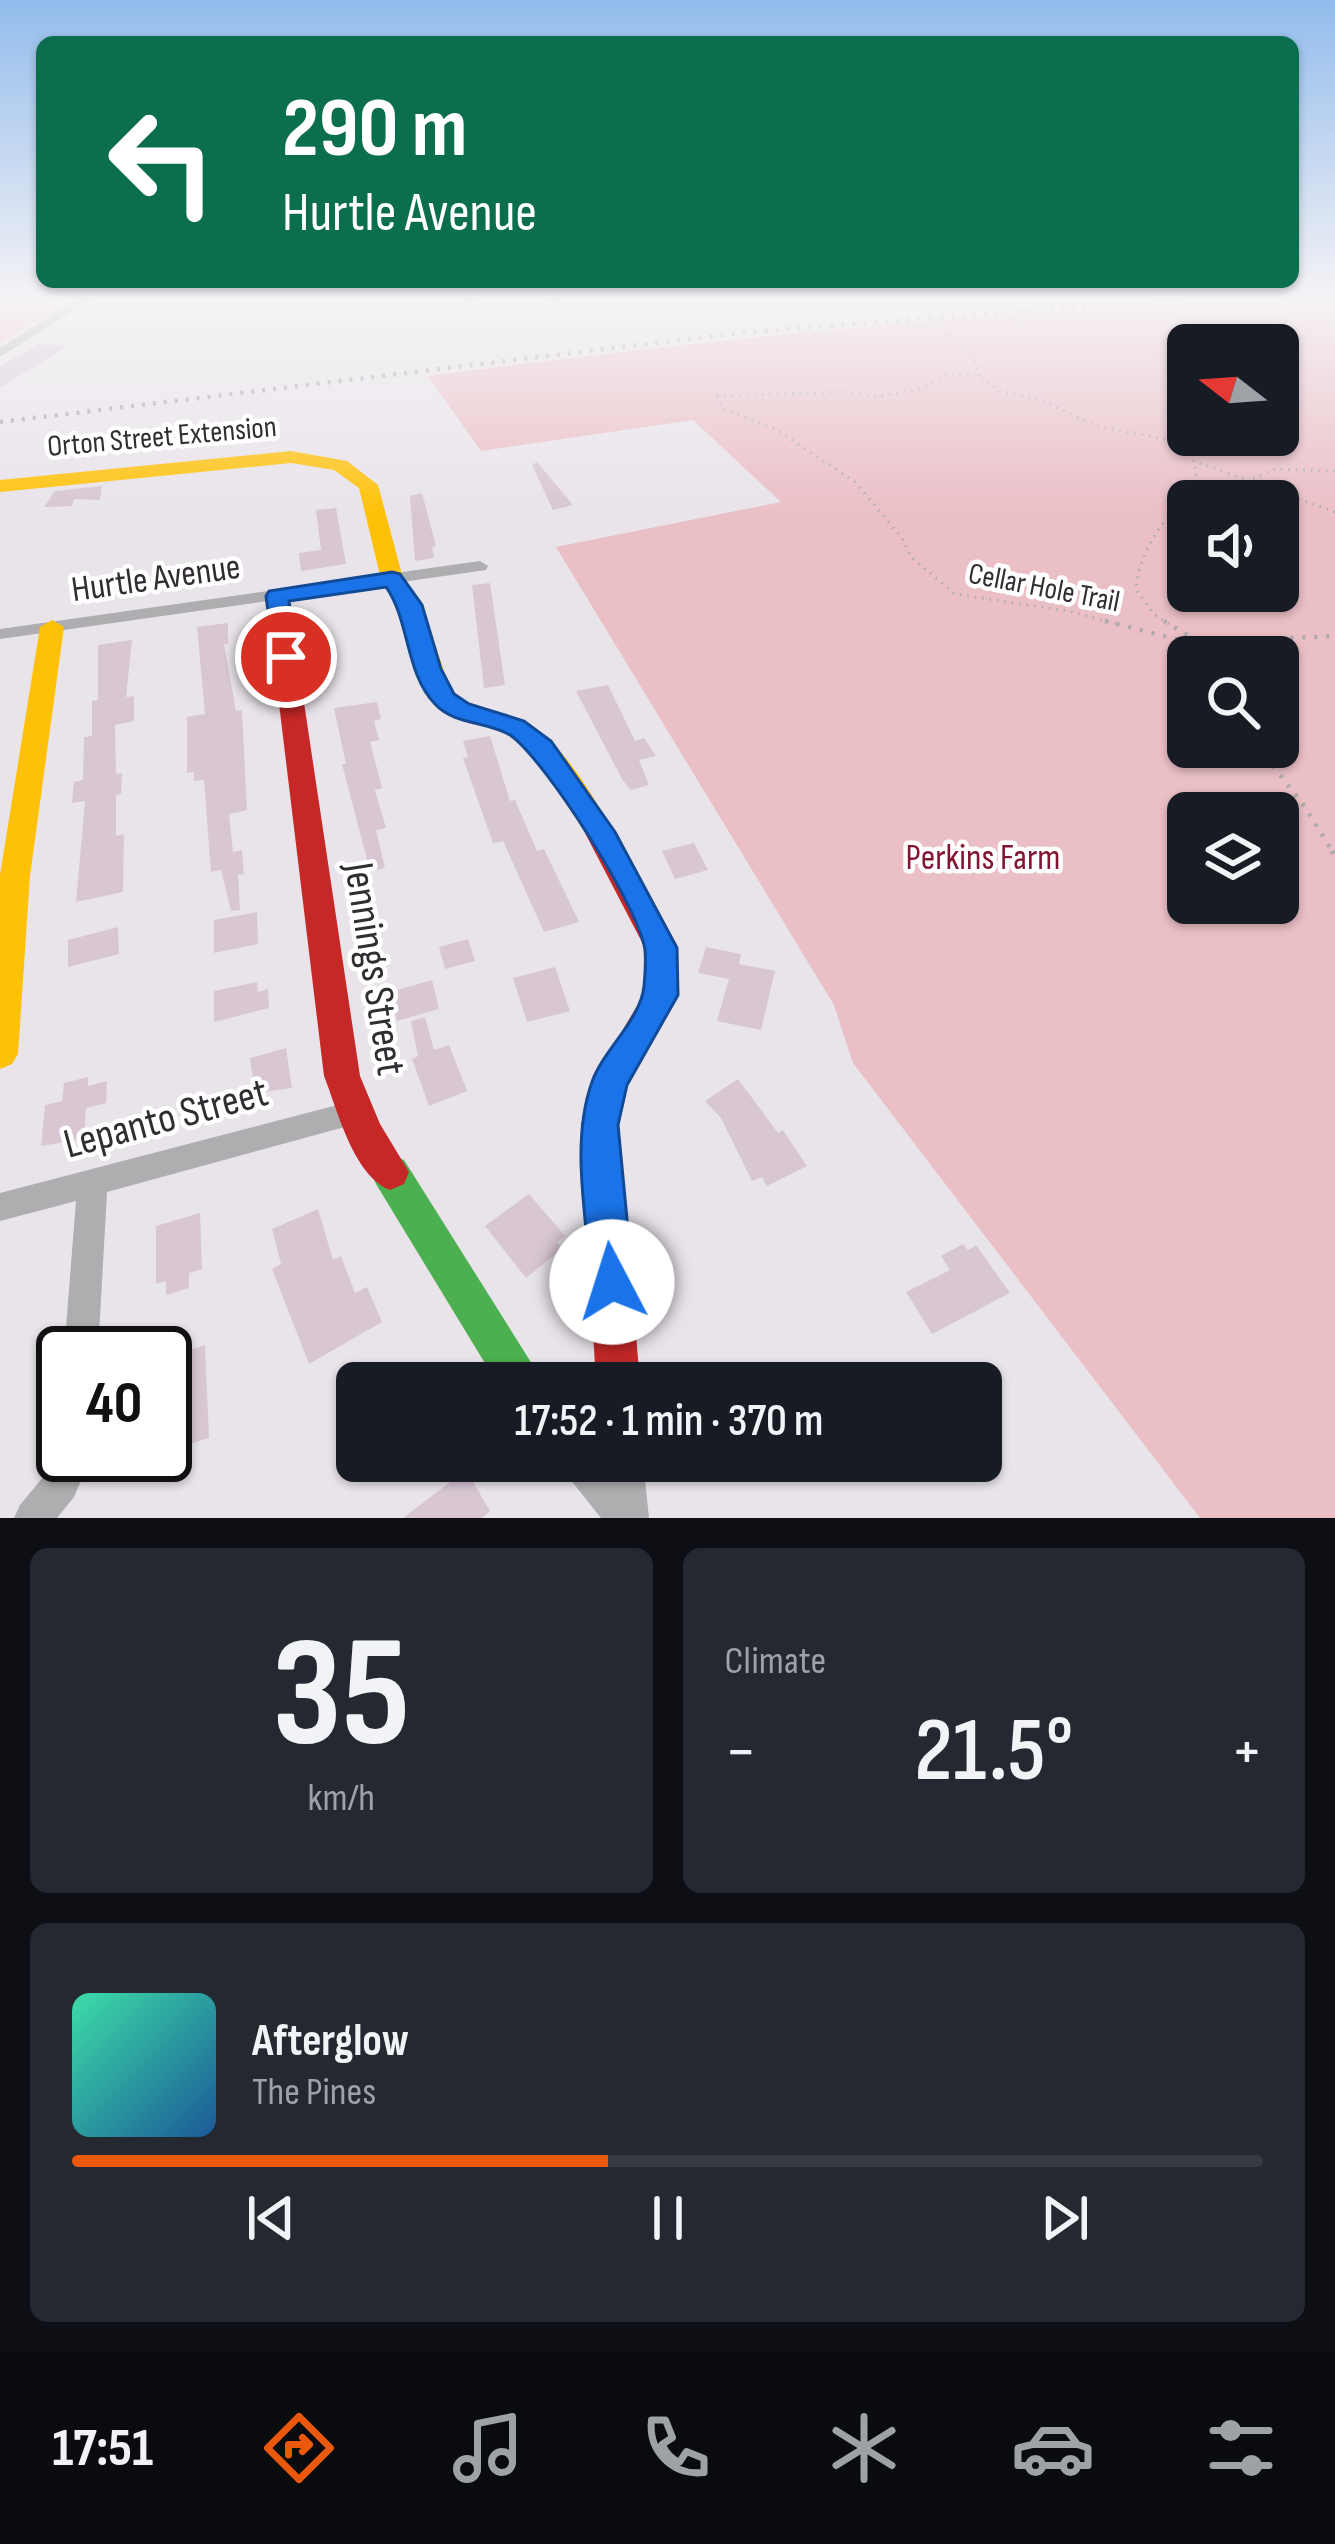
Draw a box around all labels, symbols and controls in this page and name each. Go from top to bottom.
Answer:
text: 290 m [282,79,467,180]
icon: left [84,84,240,240]
text: Hurtle Avenue [282,181,537,246]
north arrow [1167,324,1299,456]
map controls [1167,324,1299,924]
street label: Orton Street Extension [46,409,278,465]
button: sound [1167,480,1299,612]
street label: Hurtle Avenue [69,546,243,612]
street label: Cellar Hole Trail [965,556,1123,620]
pin [235,606,337,708]
icon: arrive [253,624,319,690]
button: search [1167,636,1299,768]
button: layers [1167,792,1299,924]
park label: Perkins Farm [906,837,1060,880]
street label: Jennings Street [332,858,416,1079]
street label: Lepanto Street [58,1067,274,1171]
position arrow [549,1219,675,1345]
speed limit sign: 40 [36,1326,192,1482]
text: 17:52 · 1 min · 370 m [515,1394,823,1449]
text: 35 [272,1603,410,1790]
text: Climate [725,1638,826,1685]
text: 21.5° [914,1698,1073,1806]
text: − [725,1713,757,1792]
text: + [1231,1713,1263,1792]
text: km/h [308,1775,375,1822]
text: Afterglow [252,2014,409,2069]
text: The Pines [252,2069,376,2116]
icon: previous [238,2185,304,2251]
icon: pause [635,2185,701,2251]
icon: next [1032,2185,1098,2251]
icon: directions [257,2406,341,2490]
icon: music [446,2406,530,2490]
icon: phone [634,2406,718,2490]
icon: climate [822,2406,906,2490]
icon: car [1011,2406,1095,2490]
icon: filters [1199,2406,1283,2490]
text: 17:51 [52,2416,153,2481]

